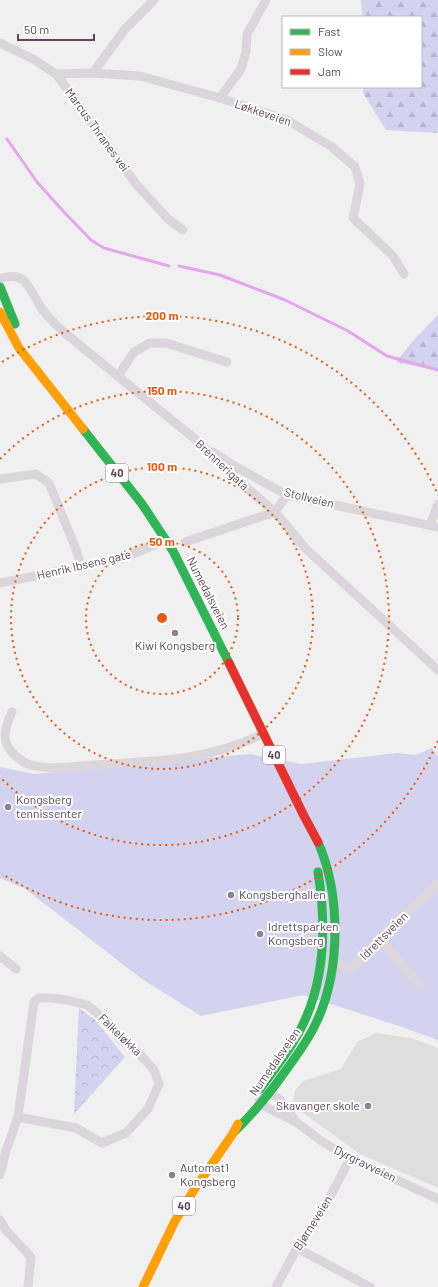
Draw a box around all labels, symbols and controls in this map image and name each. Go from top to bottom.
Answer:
scale bar [18,16,94,42]
legend [282,16,422,88]
text: 50 m [24,22,49,36]
text: Fast [318,24,341,38]
text: Slow [318,44,343,58]
text: Jam [318,64,341,78]
street label: Marcus Thranes vei [63,85,133,174]
street label: Løkkeveien [233,96,294,128]
text: 200 m [146,308,178,322]
text: 150 m [147,383,177,397]
street label: Brennerigata [193,436,252,493]
text: 100 m [147,459,177,473]
road number: 40 [106,464,128,482]
street label: Stollveien [283,484,336,510]
text: 50 m [149,534,175,548]
street label: Henrik Ibsens gate [35,546,132,582]
street label: Numedalsveien [185,554,233,631]
centre of rings [155,611,169,625]
marker: Kiwi Kongsberg [170,628,180,638]
place label: Kiwi Kongsberg [135,638,215,652]
road number: 40 [263,746,285,764]
place label: Kongsberg tennissenter [16,792,82,820]
marker: Kongsberg tennissenter [3,802,13,812]
place label: Kongsberghallen [239,887,326,901]
marker: Kongsberghallen [226,890,236,900]
street label: Idrettsveien [356,908,410,962]
place label: Idrettsparken Kongsberg [268,919,339,947]
marker: Idrettsparken Kongsberg [255,929,265,939]
street label: Falkeløkka [96,1010,145,1058]
street label: Numedalsveien [246,1025,303,1098]
place label: Skavanger skole [276,1098,360,1112]
marker: Skavanger skole [363,1101,373,1111]
street label: Dyrgravveien [332,1142,399,1184]
place label: Automat1 Kongsberg [180,1160,236,1188]
marker: Automat1 Kongsberg [167,1170,177,1180]
street label: Bjørneveien [290,1193,334,1252]
road number: 40 [173,1197,195,1215]

